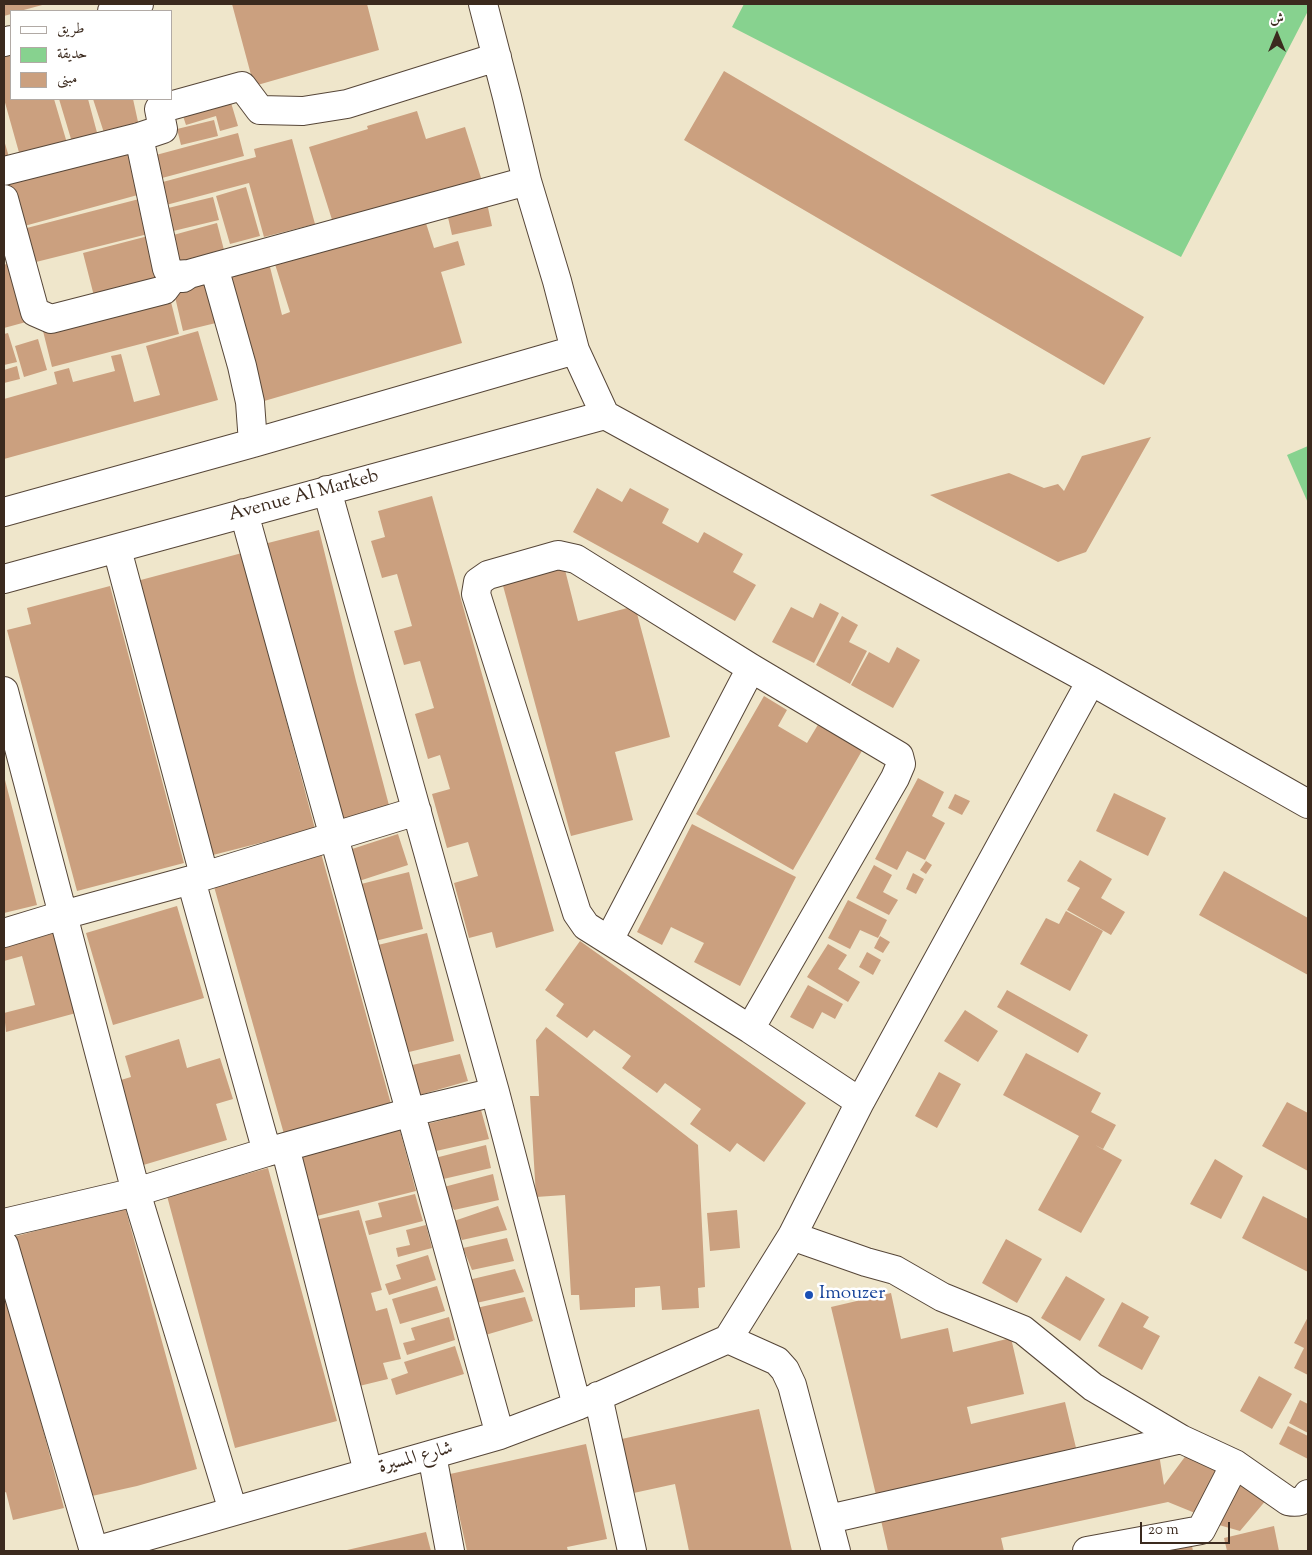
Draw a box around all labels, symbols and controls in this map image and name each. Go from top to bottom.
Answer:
legend [10,10,172,100]
north arrow [1252,10,1302,60]
text: ش [1270,10,1284,30]
text: طريق [57,19,84,40]
text: حديقة [57,44,87,65]
text: مبنى [57,69,77,90]
street label: Avenue Al Markeb [227,466,381,528]
place label: Imouzer [819,1284,885,1306]
marker: Imouzer [803,1289,815,1301]
street label: شارع المسيرة [376,1438,456,1480]
scale bar [1142,1512,1232,1544]
text: 20 m [1148,1520,1179,1541]

